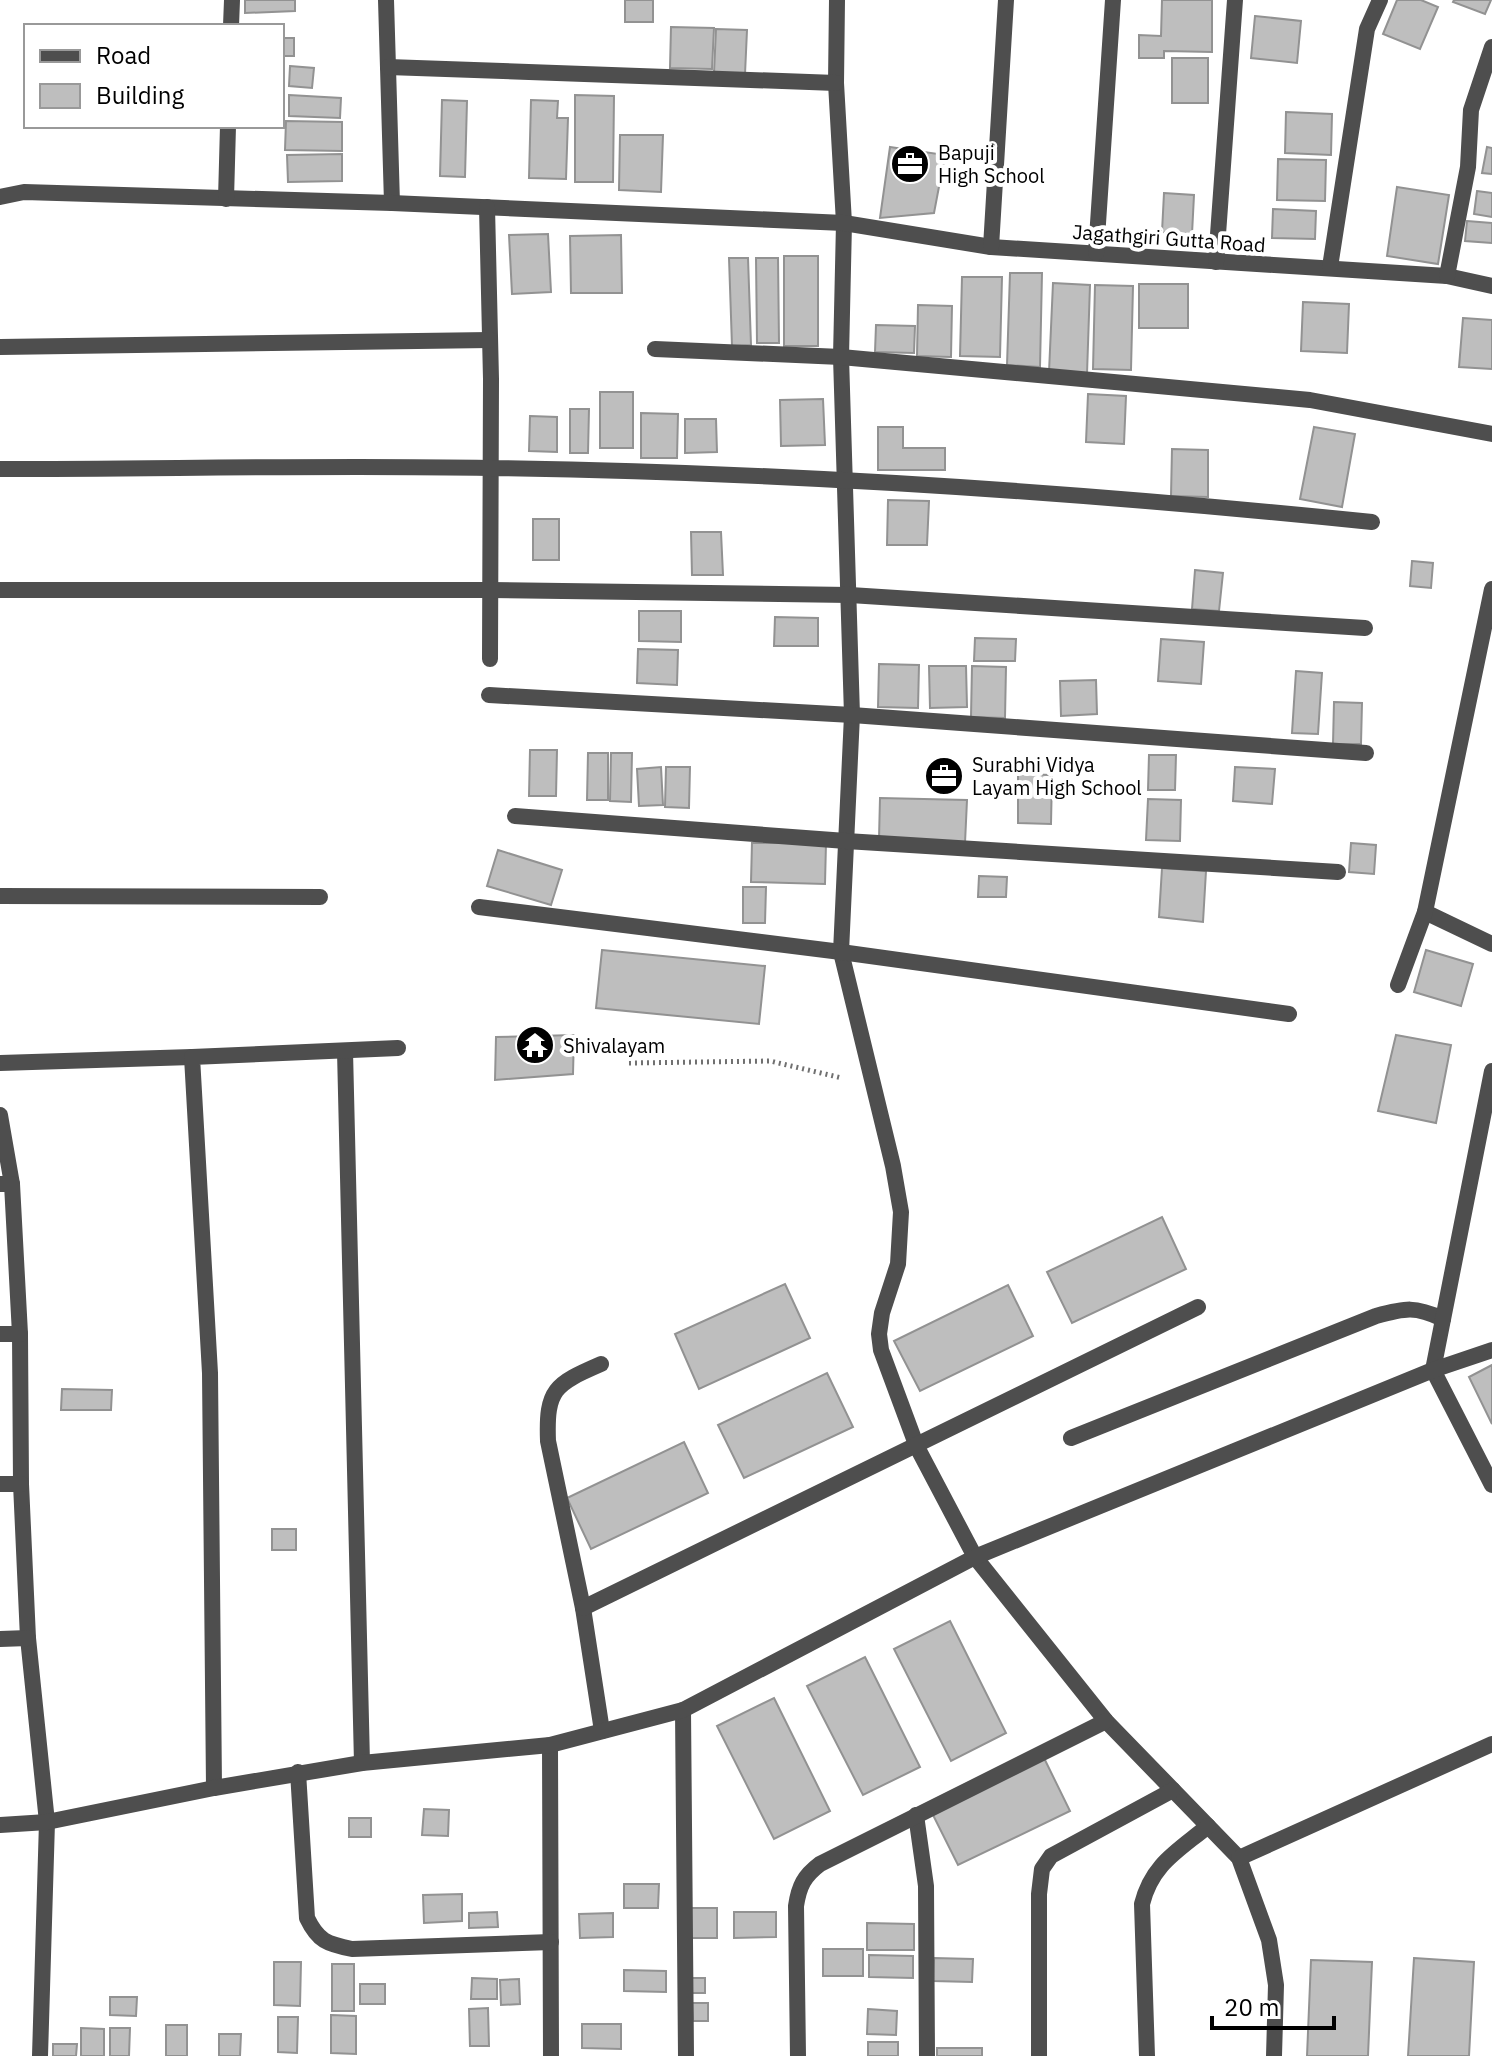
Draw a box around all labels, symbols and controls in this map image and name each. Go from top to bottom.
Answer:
legend [24,24,284,128]
text: Road [96,39,151,71]
text: Building [96,79,184,111]
place label: Bapuji High School [938,139,1045,189]
office icon: Bapuji High School [889,143,931,185]
street label: Jagathgiri Gutta Road [1072,218,1266,258]
place label: Surabhi Vidya Layam High School [972,751,1142,801]
office icon: Surabhi Vidya Layam High School [923,755,965,797]
temple icon: Shivalayam [514,1024,556,1066]
place label: Shivalayam [563,1032,665,1059]
scale bar [1212,1980,1334,2030]
text: 20 m [1224,1991,1279,2023]

